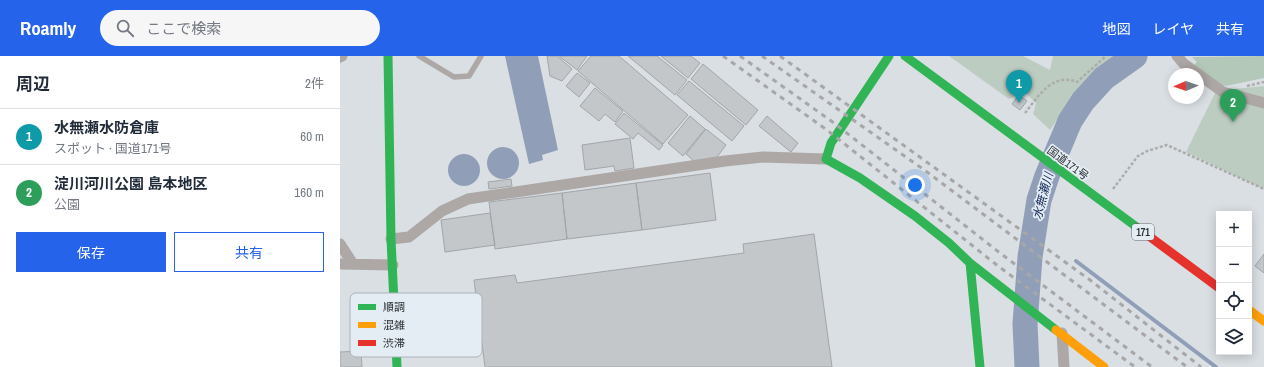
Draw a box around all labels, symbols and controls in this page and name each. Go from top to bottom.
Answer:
search box [100,10,380,46]
text: Roamly [20,15,76,41]
icon: search [114,17,136,39]
text: ここで検索 [146,18,221,39]
text: 地図 [1102,20,1130,38]
text: レイヤ [1152,20,1194,38]
text: 共有 [1216,20,1244,38]
north arrow [1168,68,1204,104]
pin: 1 [1006,70,1032,103]
text: 周辺 [16,72,50,95]
text: 2件 [305,75,324,92]
pin: 2 [1220,89,1246,122]
text: 水無瀬水防倉庫 [54,117,159,138]
text: 1 [26,128,32,145]
text: 60 m [300,128,324,145]
text: スポット · 国道171号 [54,140,172,157]
street label: 国道171号 [1044,143,1092,183]
water label: 水無瀬川 [1029,169,1057,221]
text: 淀川河川公園 島本地区 [54,173,207,194]
your location [905,175,925,195]
text: 2 [26,184,32,201]
text: 160 m [294,184,324,201]
text: 公園 [54,196,80,213]
map controls [1216,211,1252,355]
button: + [1216,211,1252,247]
road number: 171 [1132,224,1154,240]
button: 保存 [16,232,166,272]
button: 共有 [174,232,324,272]
button: − [1216,247,1252,283]
button: locate [1216,283,1252,319]
legend [350,293,482,357]
text: 順調 [383,300,405,314]
text: 混雑 [383,318,405,332]
button: layers [1216,319,1252,355]
text: 渋滞 [383,336,405,350]

